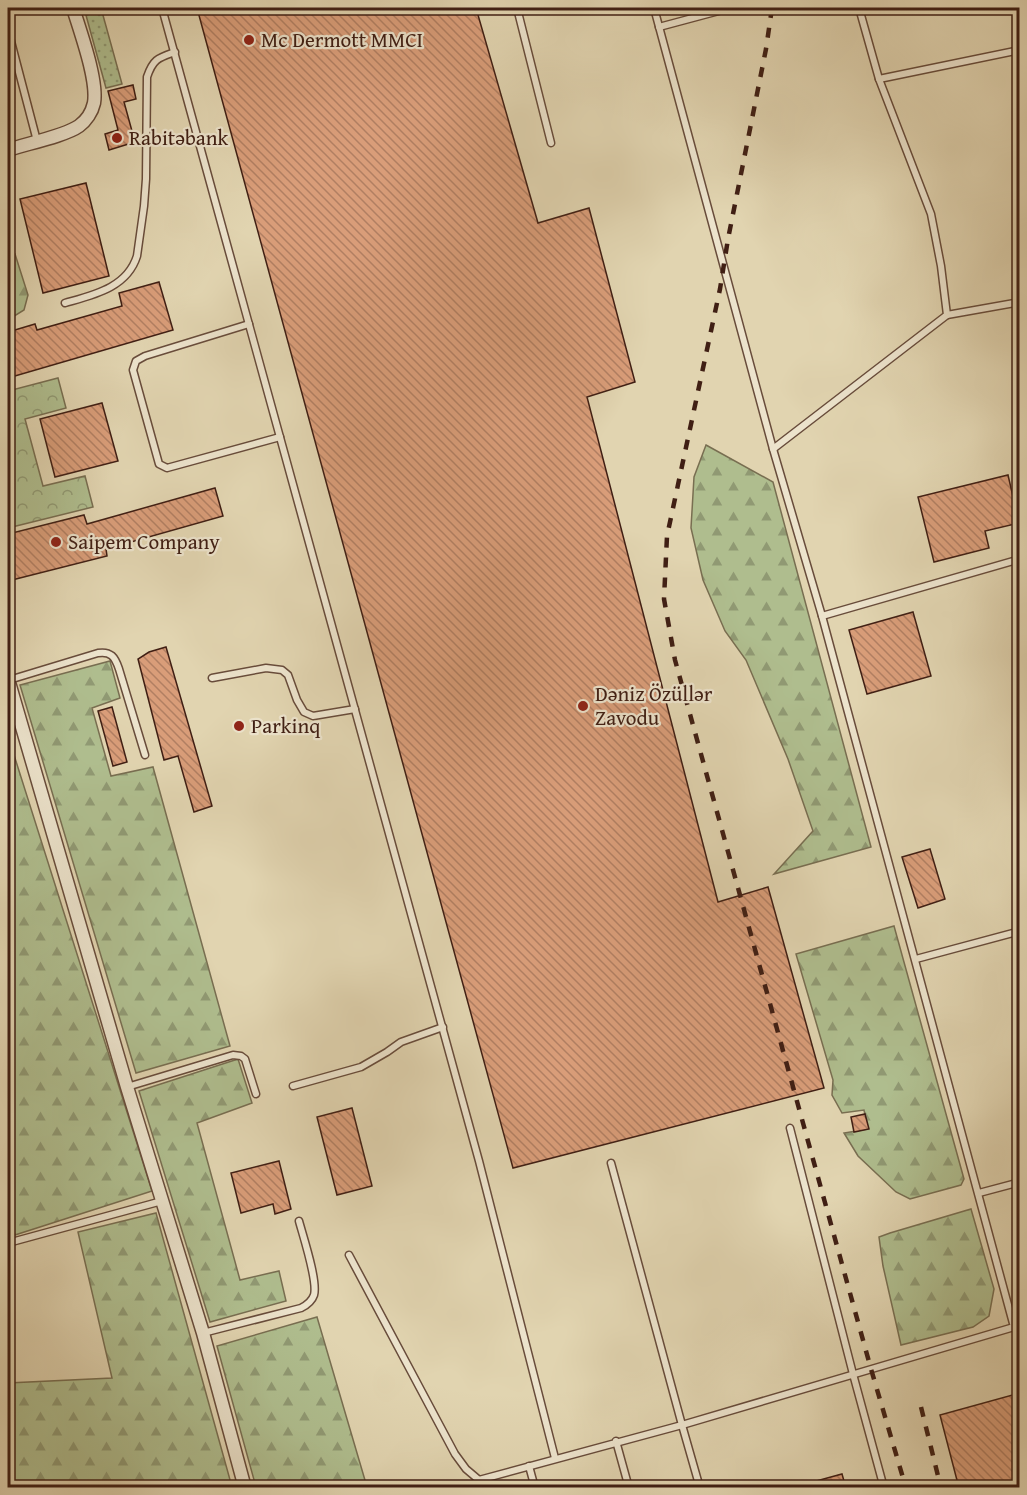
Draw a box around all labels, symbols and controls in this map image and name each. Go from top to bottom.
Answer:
place label: Mc Dermott MMCI [261,24,423,55]
marker: Mc Dermott MMCI [242,33,256,47]
place label: Rabitəbank [129,122,229,153]
marker: Rabitəbank [110,131,124,145]
place label: Saipem Company [68,526,220,557]
marker: Saipem Company [49,535,63,549]
place label: Dəniz Özüllər Zavodu [595,678,713,733]
marker: Dəniz Özüllər Zavodu [576,699,590,713]
place label: Parkinq [251,710,320,741]
marker: Parkinq [232,719,246,733]

